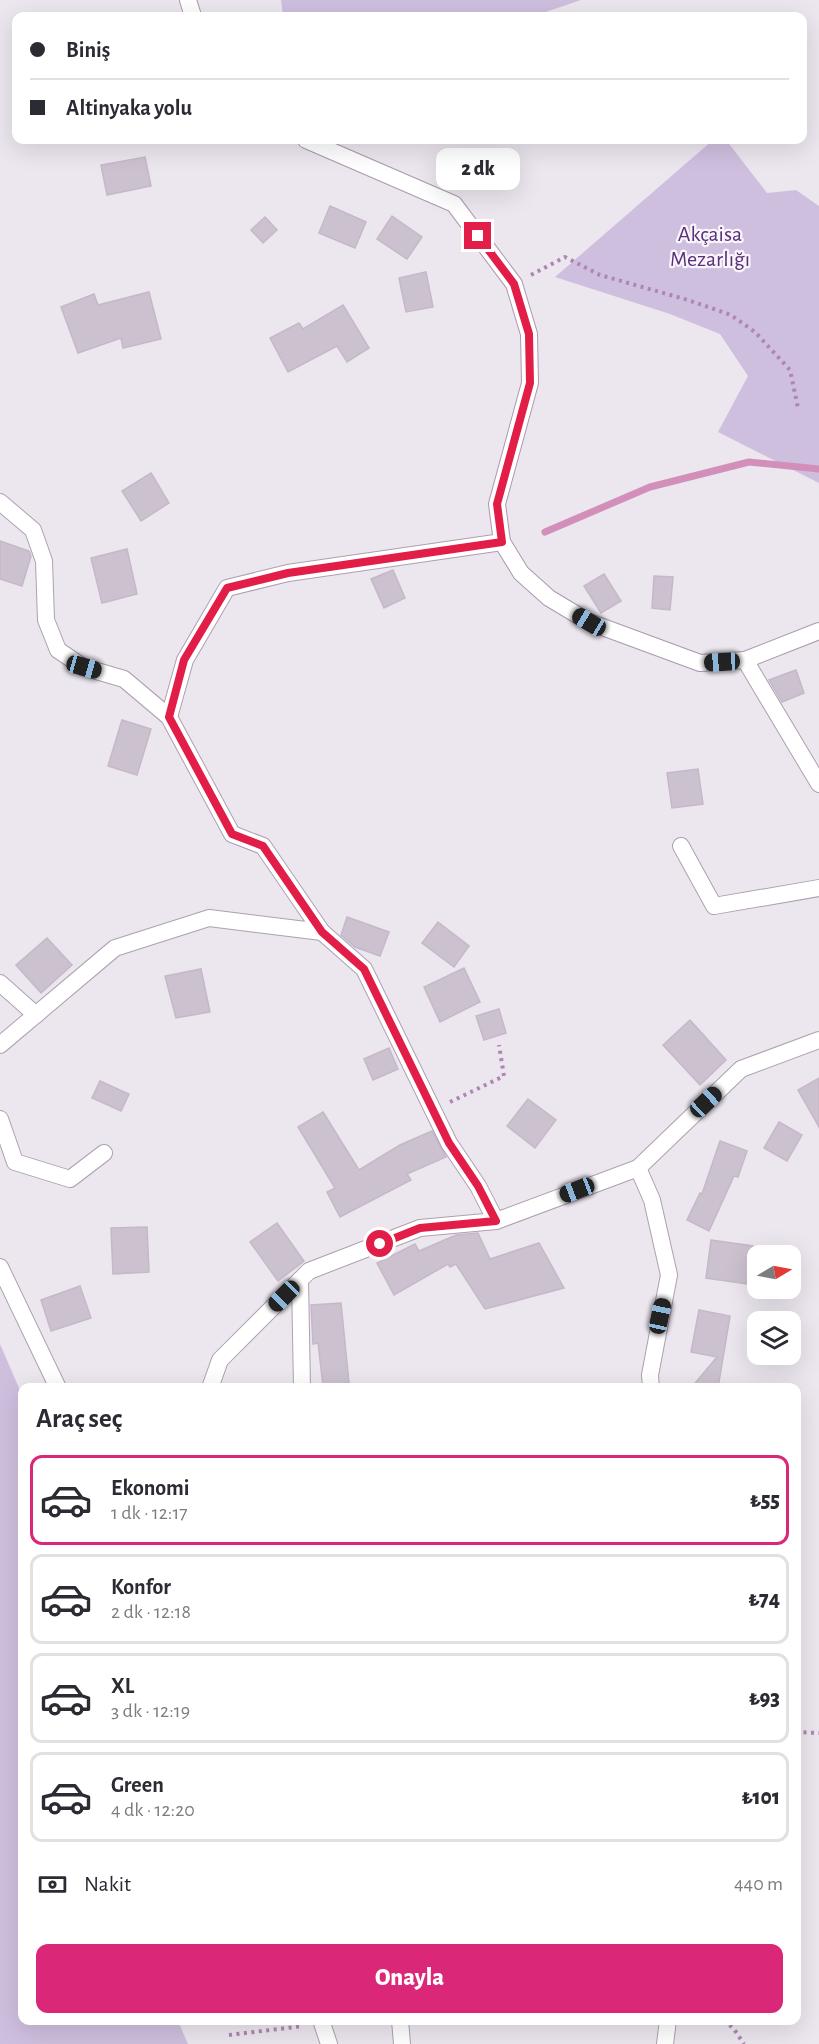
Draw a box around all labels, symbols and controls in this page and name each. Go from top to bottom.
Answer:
text: Biniş [66,39,110,61]
text: Altinyaka yolu [66,97,192,119]
callout: 2 dk [436,149,520,191]
text: 2 dk [461,159,495,179]
route end [464,222,491,249]
park label: Akçaisa Mezarlığı [670,223,750,270]
car [569,605,609,639]
car [704,652,740,672]
car [64,653,104,681]
car [687,1083,725,1121]
car [557,1175,597,1205]
route start [366,1230,393,1257]
north arrow [747,1245,801,1299]
map controls [747,1245,801,1365]
car [265,1277,303,1315]
car [647,1297,673,1335]
button: layers [747,1311,801,1365]
text: Araç seç [36,1405,122,1432]
icon: car [39,1473,93,1527]
text: Ekonomi [111,1477,190,1499]
text: ₺55 [750,1489,780,1511]
text: 1 dk · 12:17 [111,1503,188,1523]
icon: car [39,1572,93,1626]
text: Konfor [111,1576,171,1598]
text: ₺74 [748,1588,780,1610]
text: 2 dk · 12:18 [111,1602,191,1622]
icon: car [39,1671,93,1725]
text: XL [111,1675,134,1697]
text: ₺93 [749,1687,780,1709]
text: 3 dk · 12:19 [111,1701,190,1721]
icon: car [39,1770,93,1824]
text: Green [111,1774,164,1796]
text: ₺101 [742,1786,780,1808]
text: 4 dk · 12:20 [111,1800,195,1820]
icon: cash [36,1868,69,1901]
text: Nakit [84,1873,131,1895]
text: 440 m [734,1874,783,1894]
button: Onayla [36,1944,783,2013]

